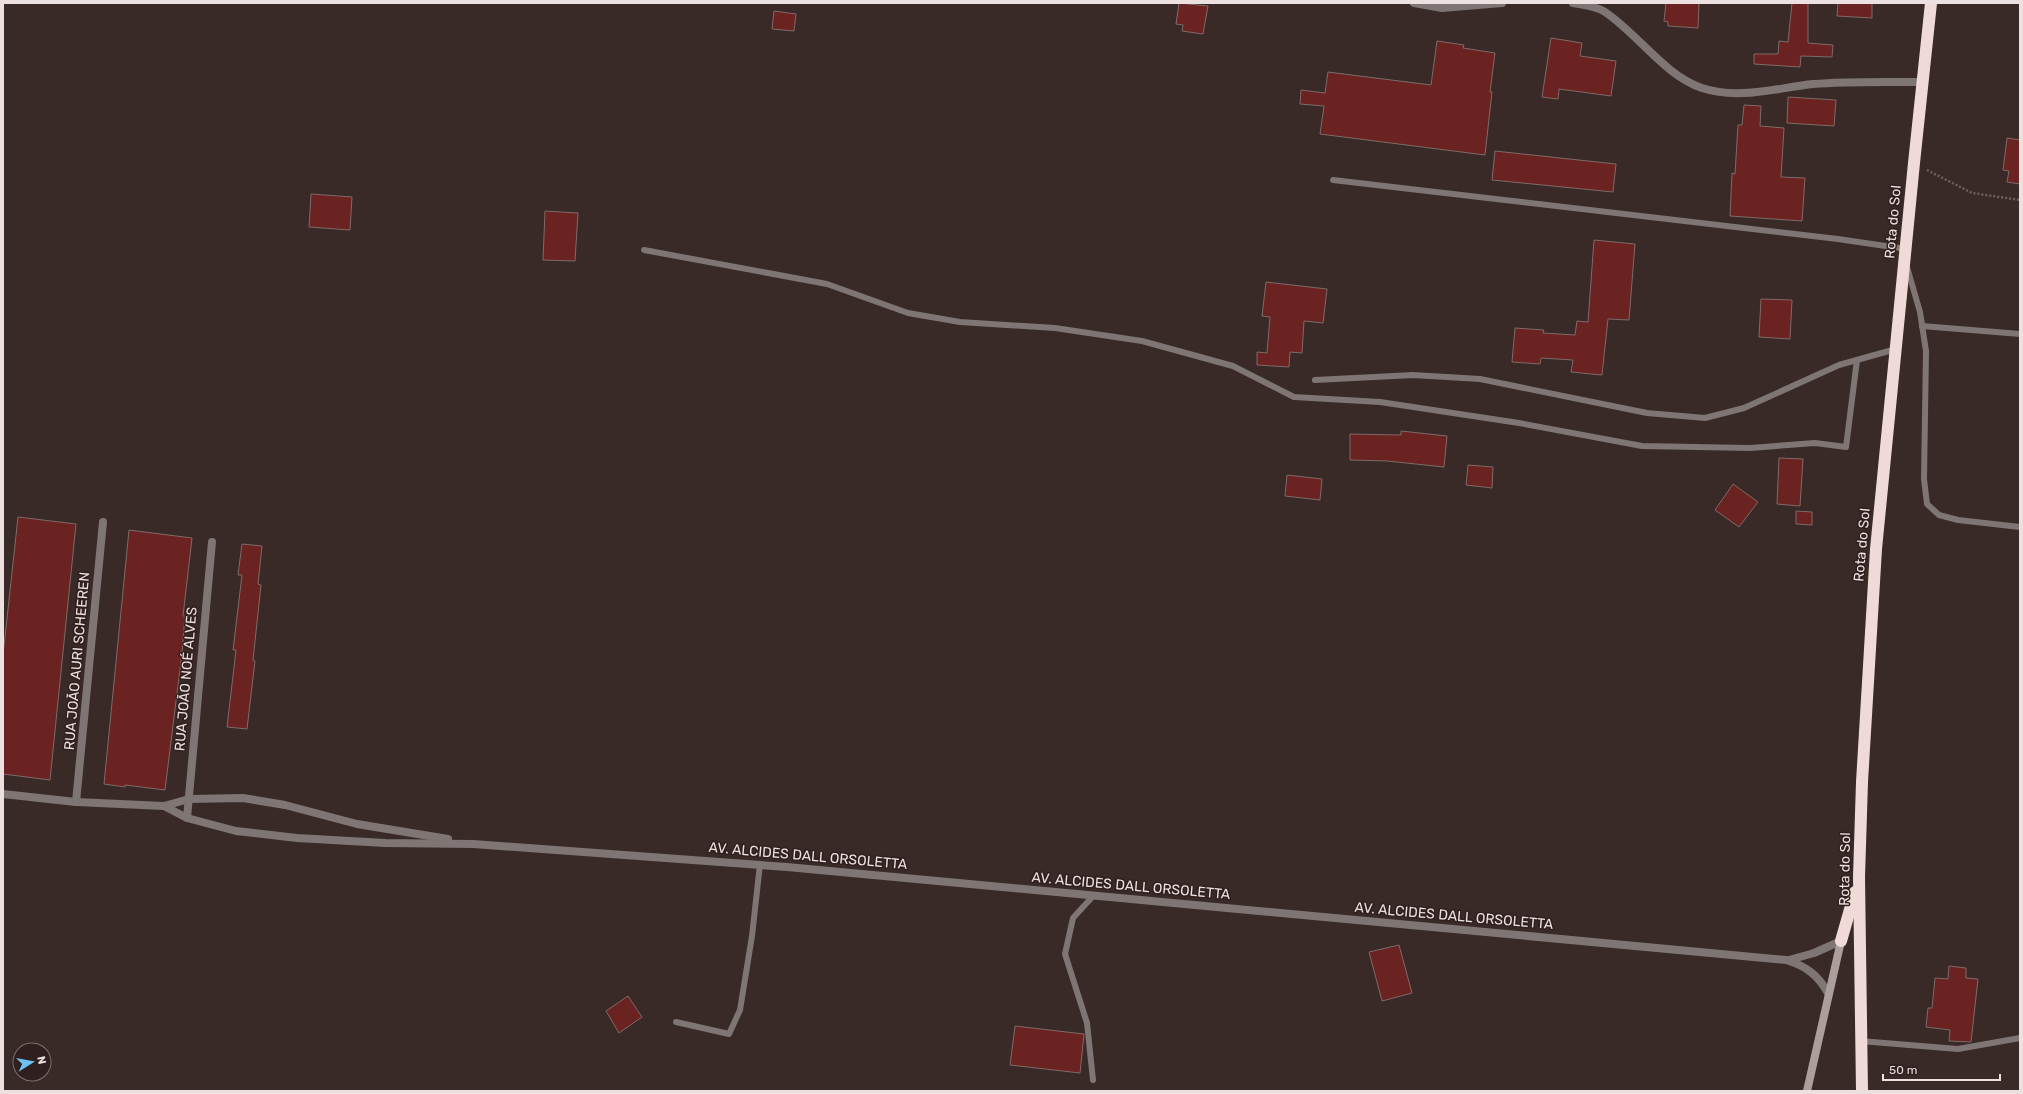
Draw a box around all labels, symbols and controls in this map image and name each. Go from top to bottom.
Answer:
street label: Rota do Sol [1881,185,1905,259]
street label: Rota do Sol [1850,508,1874,582]
street label: RUA JOÃO AURI SCHEEREN [60,571,93,751]
street label: RUA JOÃO NOÉ ALVES [170,606,201,752]
street label: Rota do Sol [1836,832,1854,906]
street label: AV. ALCIDES DALL ORSOLETTA [708,839,909,873]
street label: AV. ALCIDES DALL ORSOLETTA [1031,869,1232,903]
street label: AV. ALCIDES DALL ORSOLETTA [1354,899,1555,933]
north arrow [12,1042,52,1082]
text: N [34,1055,48,1065]
scale bar [1883,1056,2000,1082]
text: 50 m [1889,1063,1917,1077]

